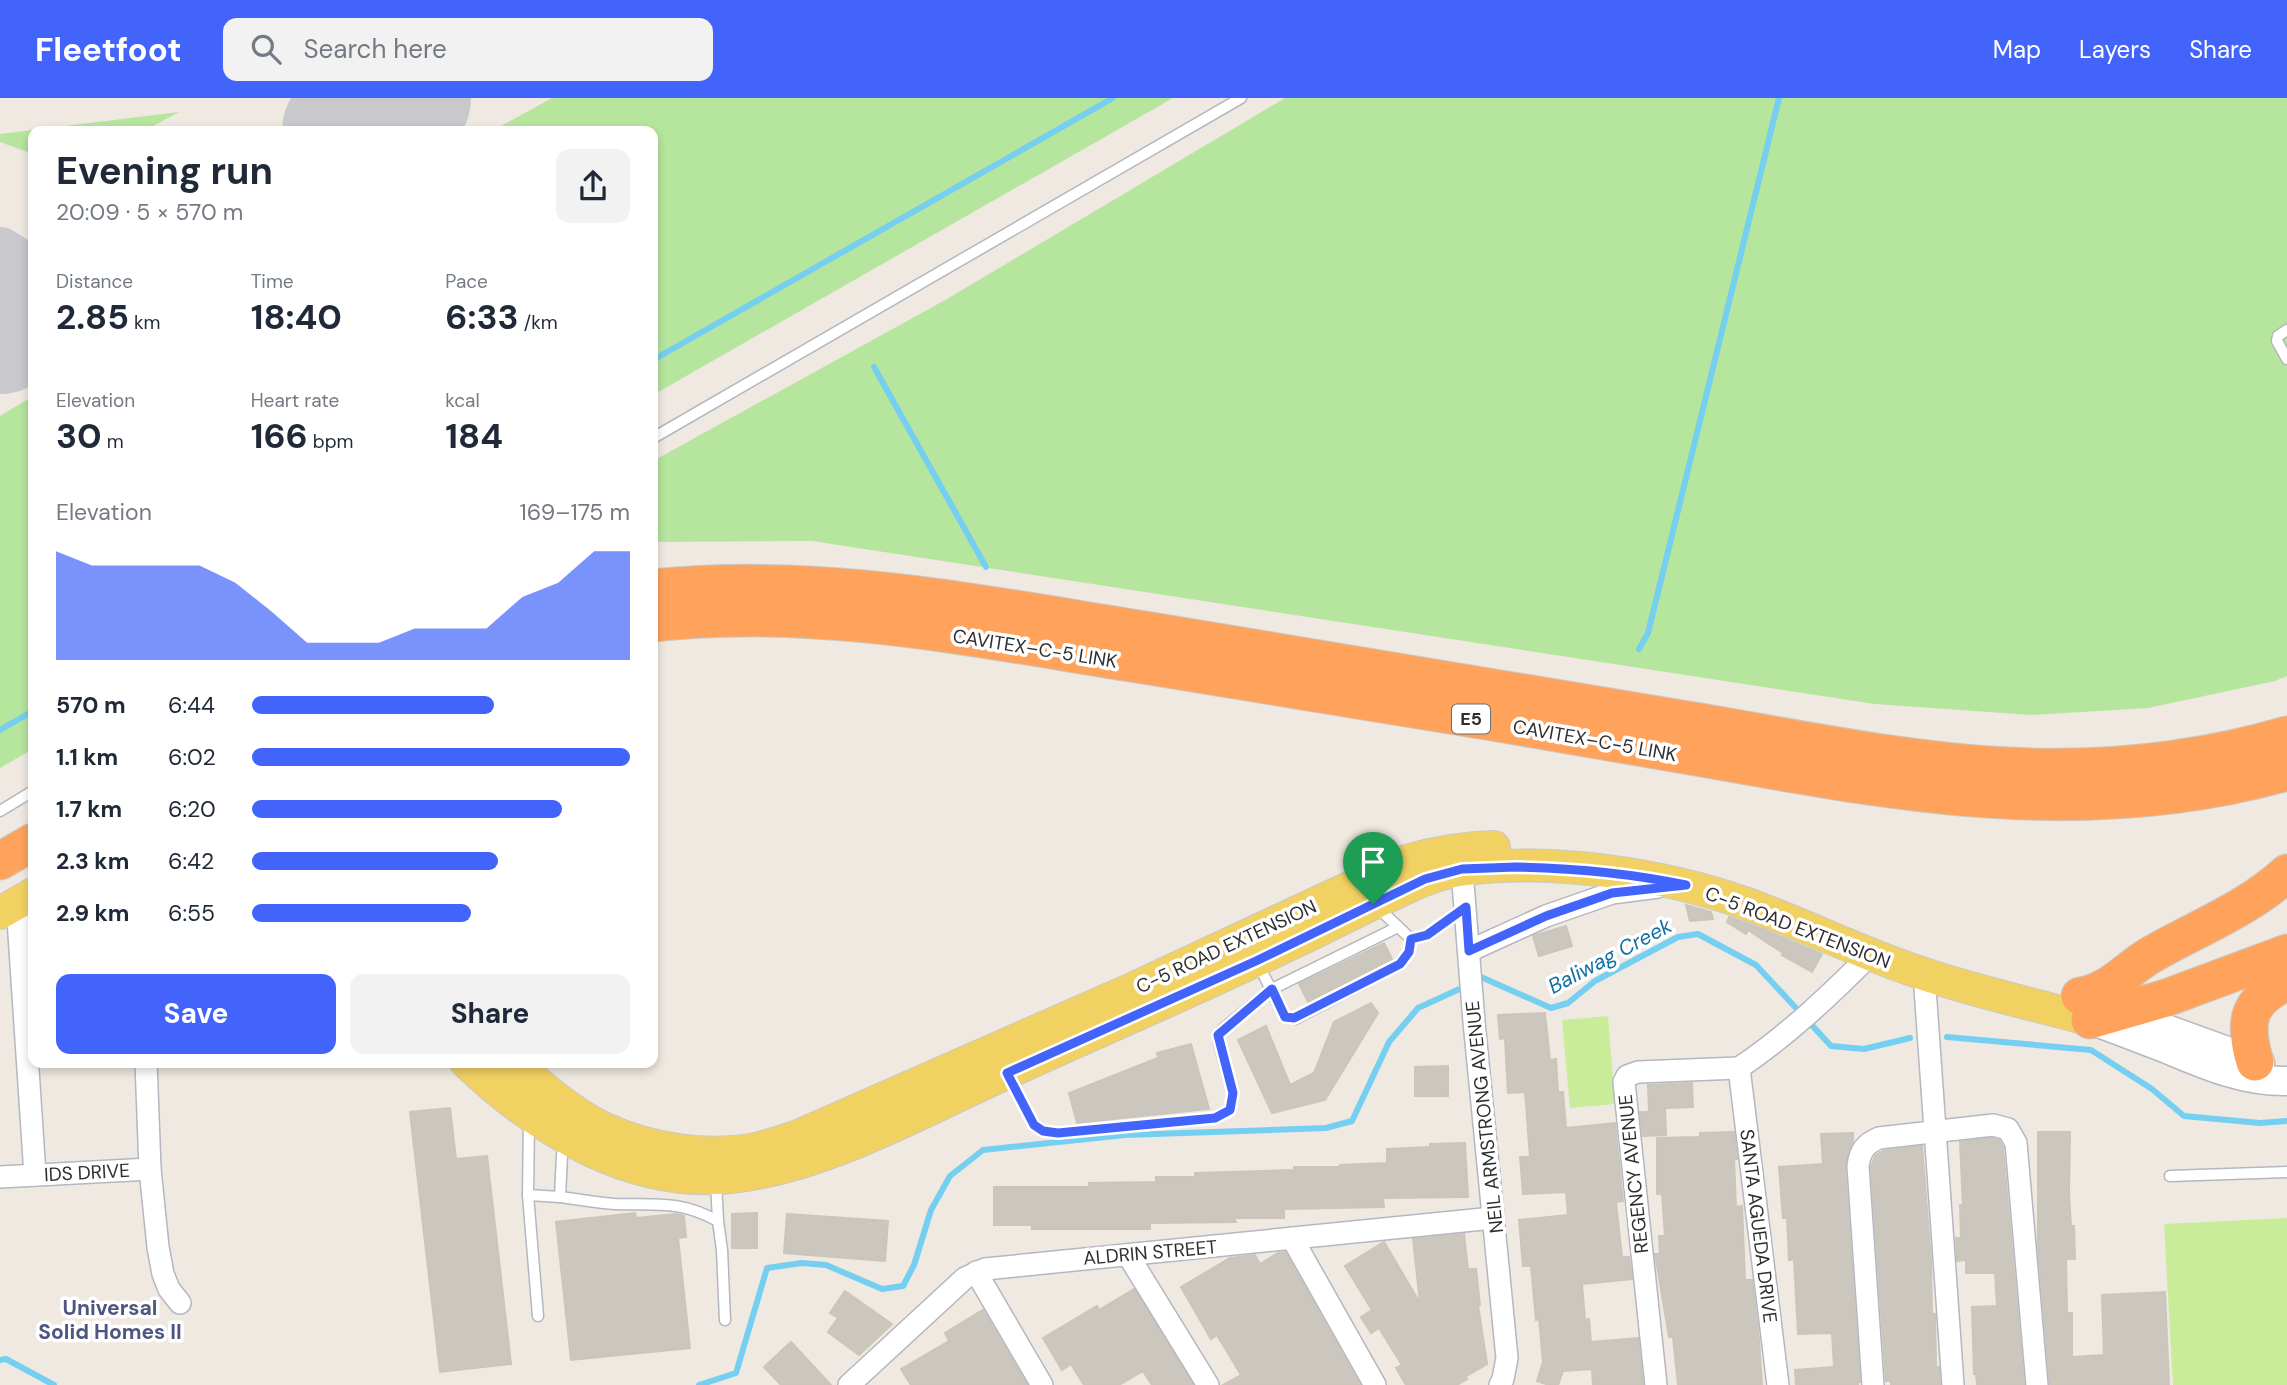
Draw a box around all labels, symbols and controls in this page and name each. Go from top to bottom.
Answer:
search box [223,18,713,81]
text: Fleetfoot [35,28,181,71]
icon: search [247,30,285,68]
text: Search here [303,32,447,66]
text: Map [1993,34,2041,65]
text: Layers [2079,34,2151,65]
text: Share [2189,34,2252,65]
text: Evening run [56,146,273,196]
button: share [556,149,630,223]
text: 20:09 · 5 × 570 m [56,197,243,227]
text: Distance [56,269,133,294]
text: Time [251,269,294,294]
text: Pace [445,269,488,294]
text: 2.85 [56,294,129,340]
text: 18:40 [251,294,342,340]
text: 6:33 [445,294,519,340]
text: km [129,310,161,335]
text: /km [519,310,558,335]
text: Elevation [56,388,135,413]
text: Heart rate [251,388,339,413]
text: kcal [445,388,480,413]
text: 30 [56,413,102,459]
text: 166 [251,413,308,459]
text: 184 [445,413,503,459]
text: m [102,429,124,454]
text: bpm [308,429,354,454]
text: Elevation [56,497,152,527]
text: 169–175 m [520,497,630,527]
street label: CAVITEX–C-5 LINK [951,623,1119,674]
text: 570 m [56,690,126,720]
text: 6:44 [168,690,215,720]
road number: E5 [1452,704,1490,734]
street label: CAVITEX–C-5 LINK [1511,714,1679,767]
text: 1.1 km [56,742,118,772]
text: 6:02 [168,742,216,772]
text: 1.7 km [56,794,122,824]
text: 6:20 [168,794,216,824]
pin [1343,832,1403,904]
icon: arrive [1354,843,1392,881]
text: 2.3 km [56,846,129,876]
text: 6:42 [168,846,214,876]
street label: C-5 ROAD EXTENSION [1702,881,1894,974]
street label: C-5 ROAD EXTENSION [1132,894,1320,999]
text: 2.9 km [56,898,129,928]
text: 6:55 [168,898,215,928]
water label: Baliwag Creek [1543,912,1677,1000]
button: Save [56,974,336,1054]
button: Share [350,974,630,1054]
street label: NEIL ARMSTRONG AVENUE [1460,999,1509,1234]
street label: REGENCY AVENUE [1613,1093,1654,1255]
street label: SANTA AGUEDA DRIVE [1734,1128,1783,1324]
street label: IDS DRIVE [44,1158,131,1187]
street label: ALDRIN STREET [1082,1234,1218,1271]
district label: Universal Solid Homes II [38,1294,182,1346]

